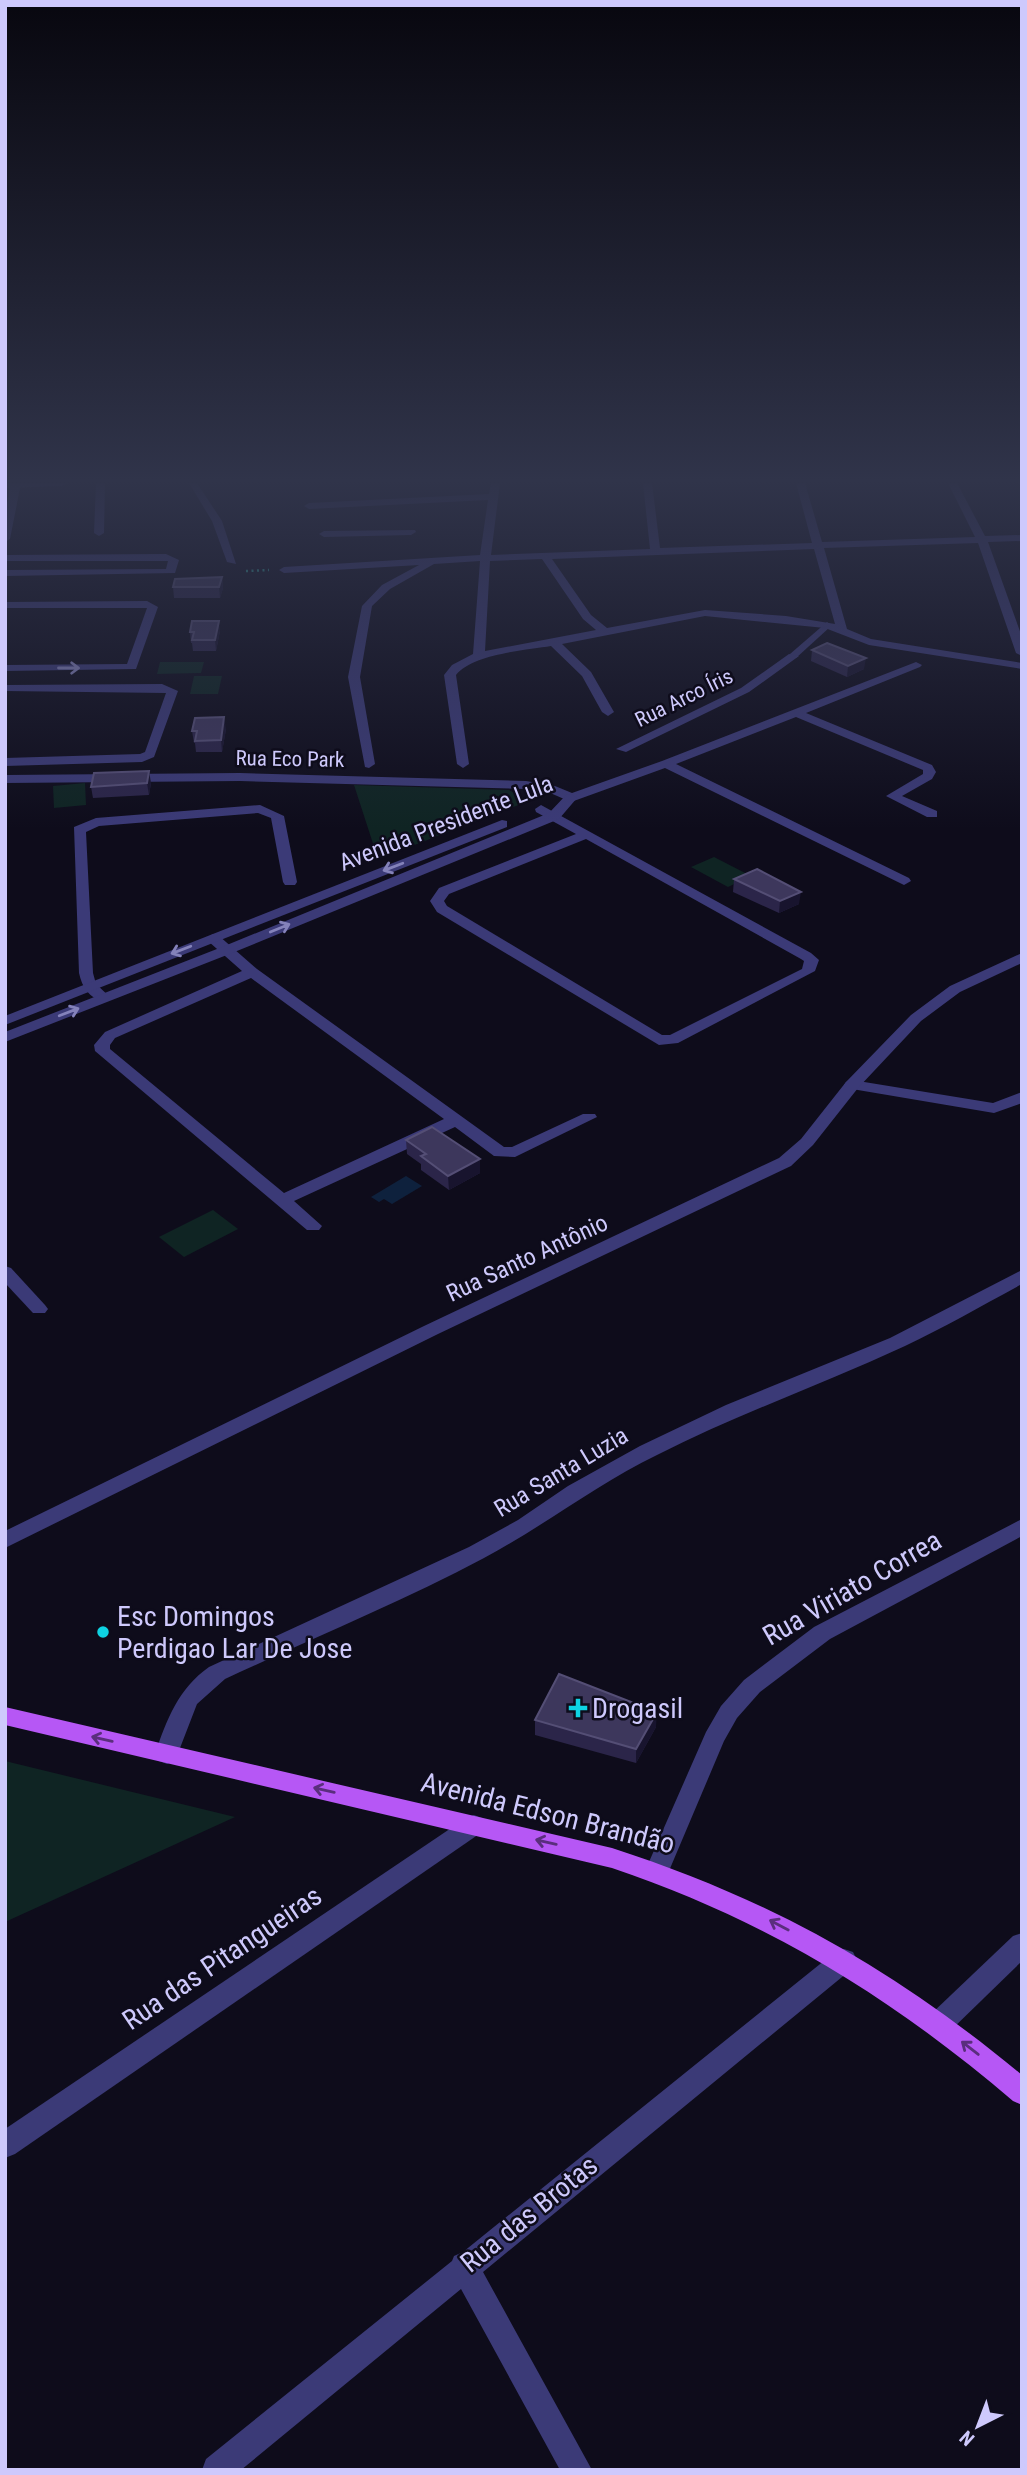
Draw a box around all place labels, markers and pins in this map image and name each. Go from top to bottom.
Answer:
place label: Esc Domingos Perdigao Lar De Jose [117,1600,352,1665]
marker: Esc Domingos Perdigao Lar De Jose [95,1624,111,1640]
place label: Drogasil [592,1692,683,1725]
marker: Drogasil [570,1700,586,1716]

